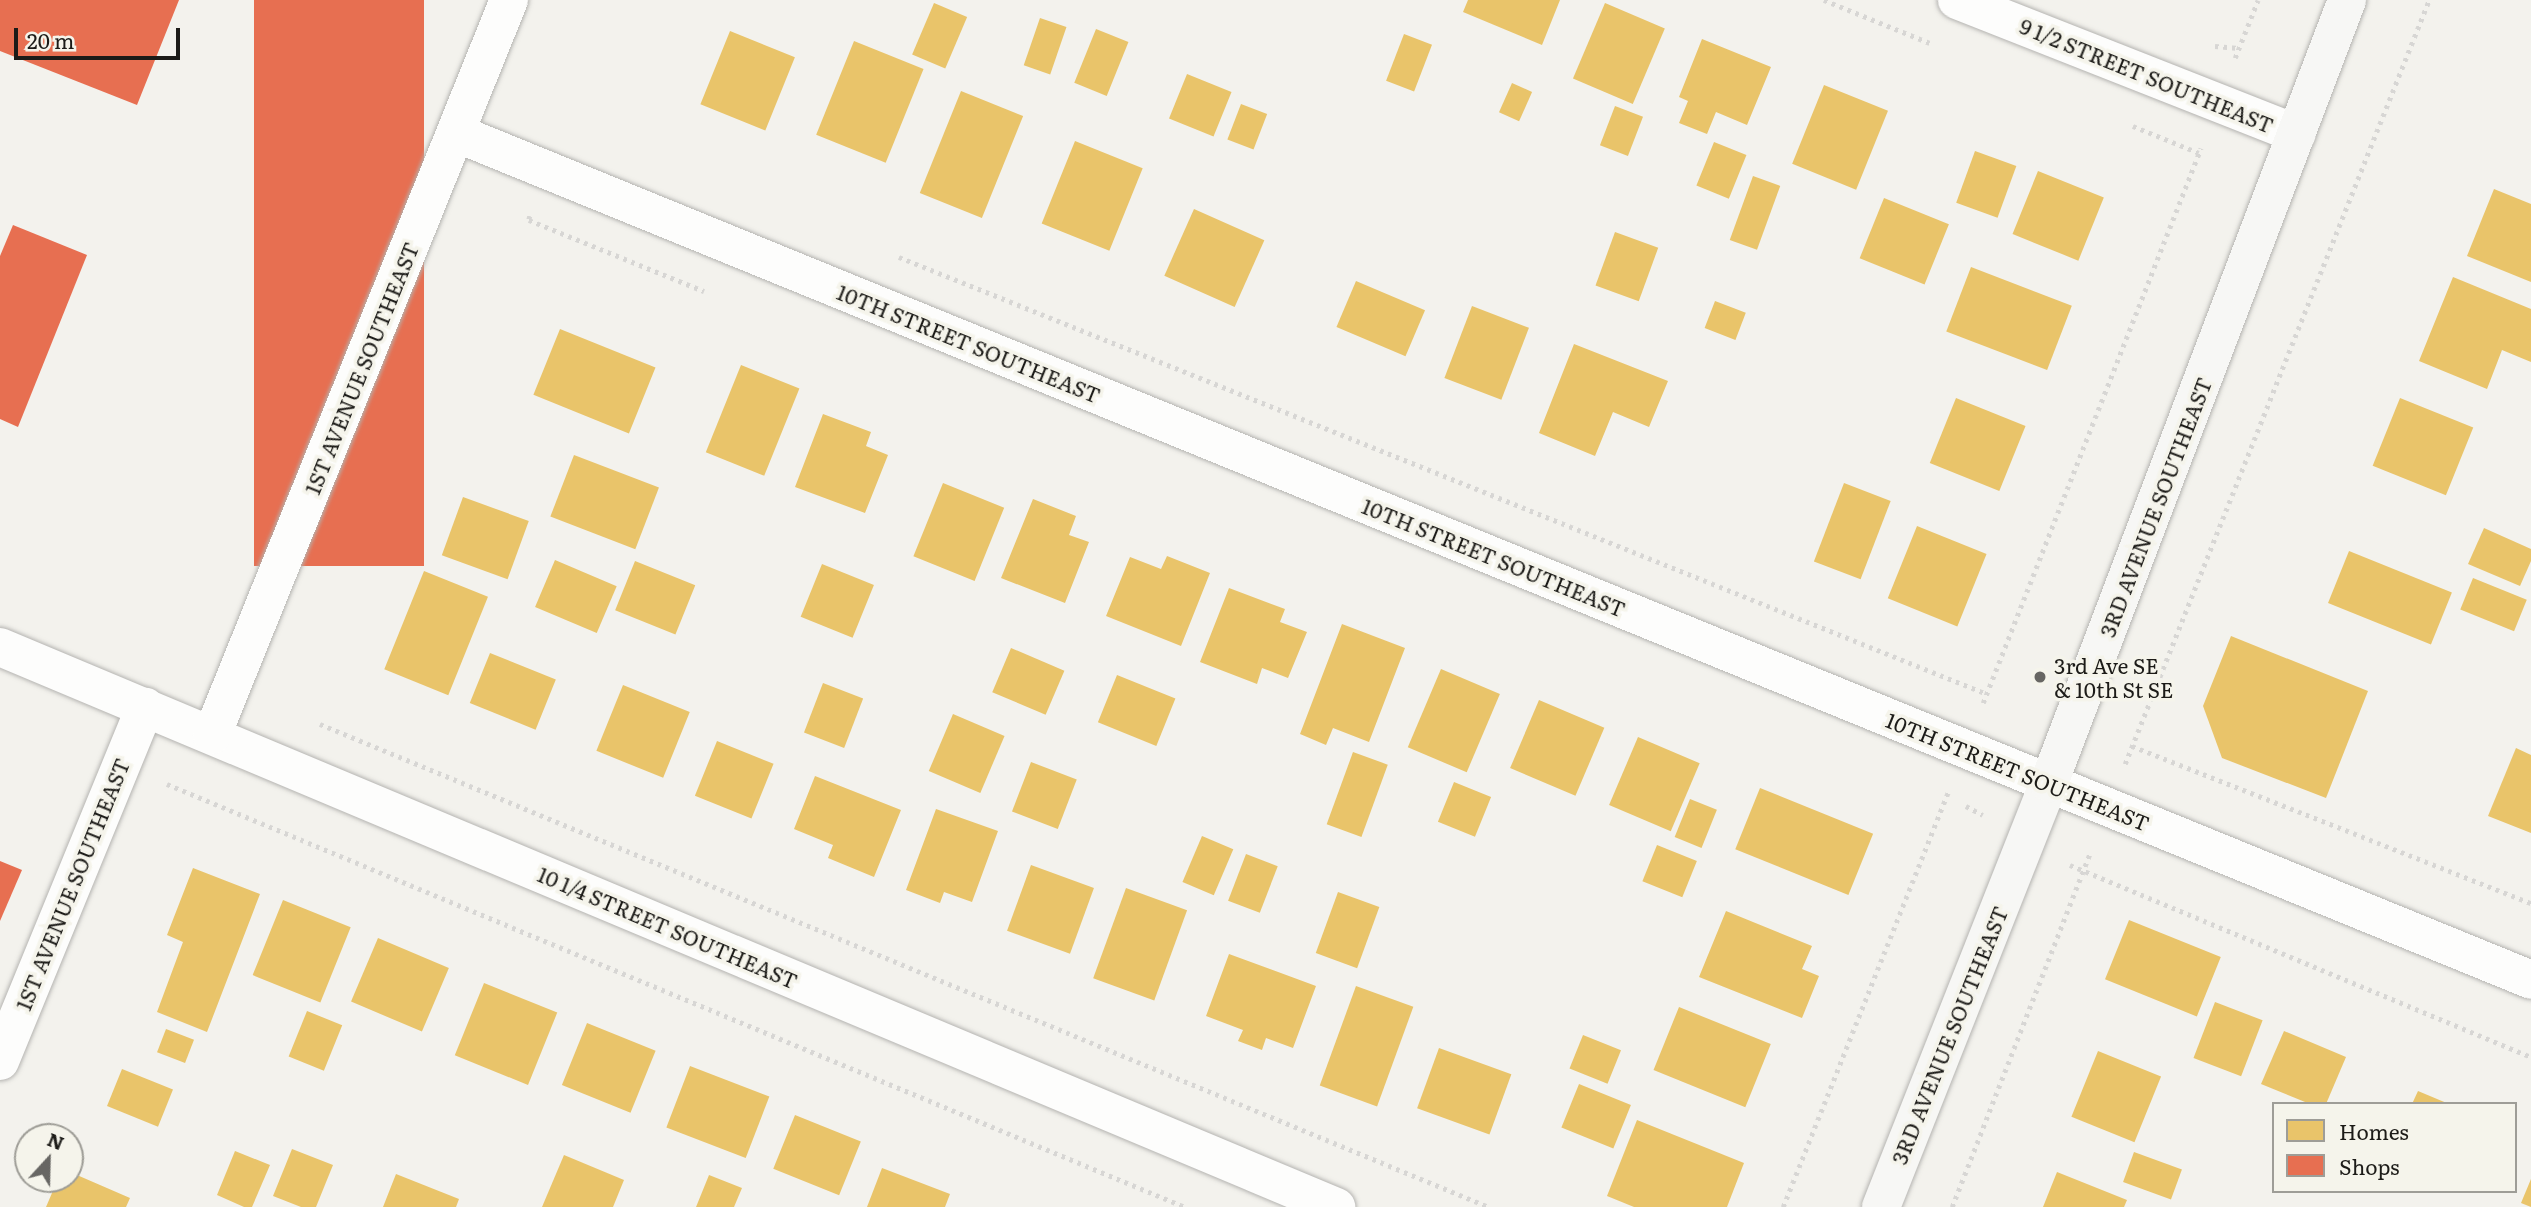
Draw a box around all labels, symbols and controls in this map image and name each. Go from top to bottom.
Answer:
street label: 9 1/2 STREET SOUTHEAST [2016,12,2278,138]
scale bar [18,14,184,58]
text: 20 m [27,24,74,55]
street label: 1ST AVENUE SOUTHEAST [299,238,423,498]
street label: 10TH STREET SOUTHEAST [834,279,1104,407]
street label: 3RD AVENUE SOUTHEAST [2094,374,2216,640]
street label: 10TH STREET SOUTHEAST [1359,493,1629,621]
place label: 3rd Ave SE & 10th St SE [2054,652,2173,702]
marker: 3rd Ave SE & 10th St SE [2032,669,2048,685]
street label: 10TH STREET SOUTHEAST [1883,707,2153,835]
street label: 1ST AVENUE SOUTHEAST [10,754,134,1014]
street label: 10 1/4 STREET SOUTHEAST [534,861,802,993]
street label: 3RD AVENUE SOUTHEAST [1886,902,2012,1168]
legend [2272,1102,2517,1193]
text: Homes [2339,1115,2409,1146]
north arrow [14,1123,84,1193]
text: N [43,1124,69,1156]
text: Shops [2339,1150,2400,1181]

